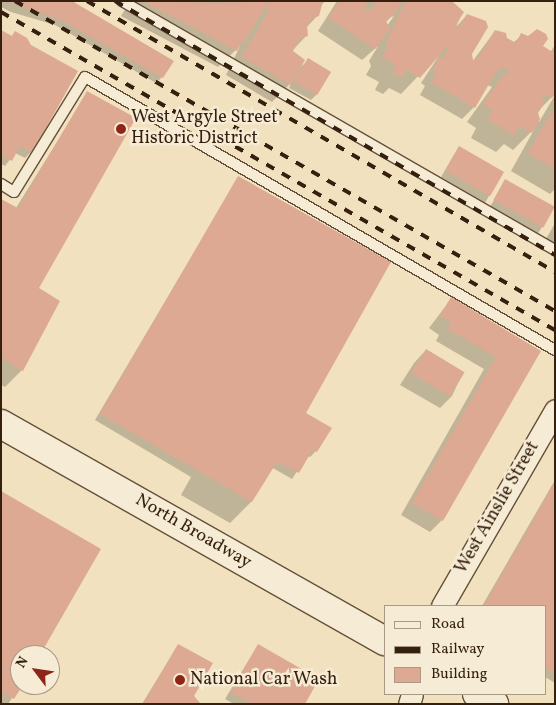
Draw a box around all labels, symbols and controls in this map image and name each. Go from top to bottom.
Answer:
place label: West Argyle Street Historic District [131,108,278,150]
marker: West Argyle Street Historic District [115,123,127,135]
street label: West Ainslie Street [451,438,545,578]
street label: North Broadway [131,490,255,574]
legend [384,605,546,695]
text: Road [431,614,465,635]
text: Railway [431,639,484,660]
north arrow [10,645,60,695]
text: N [12,653,33,672]
text: Building [431,664,487,685]
place label: National Car Wash [190,669,338,691]
marker: National Car Wash [174,674,186,686]

